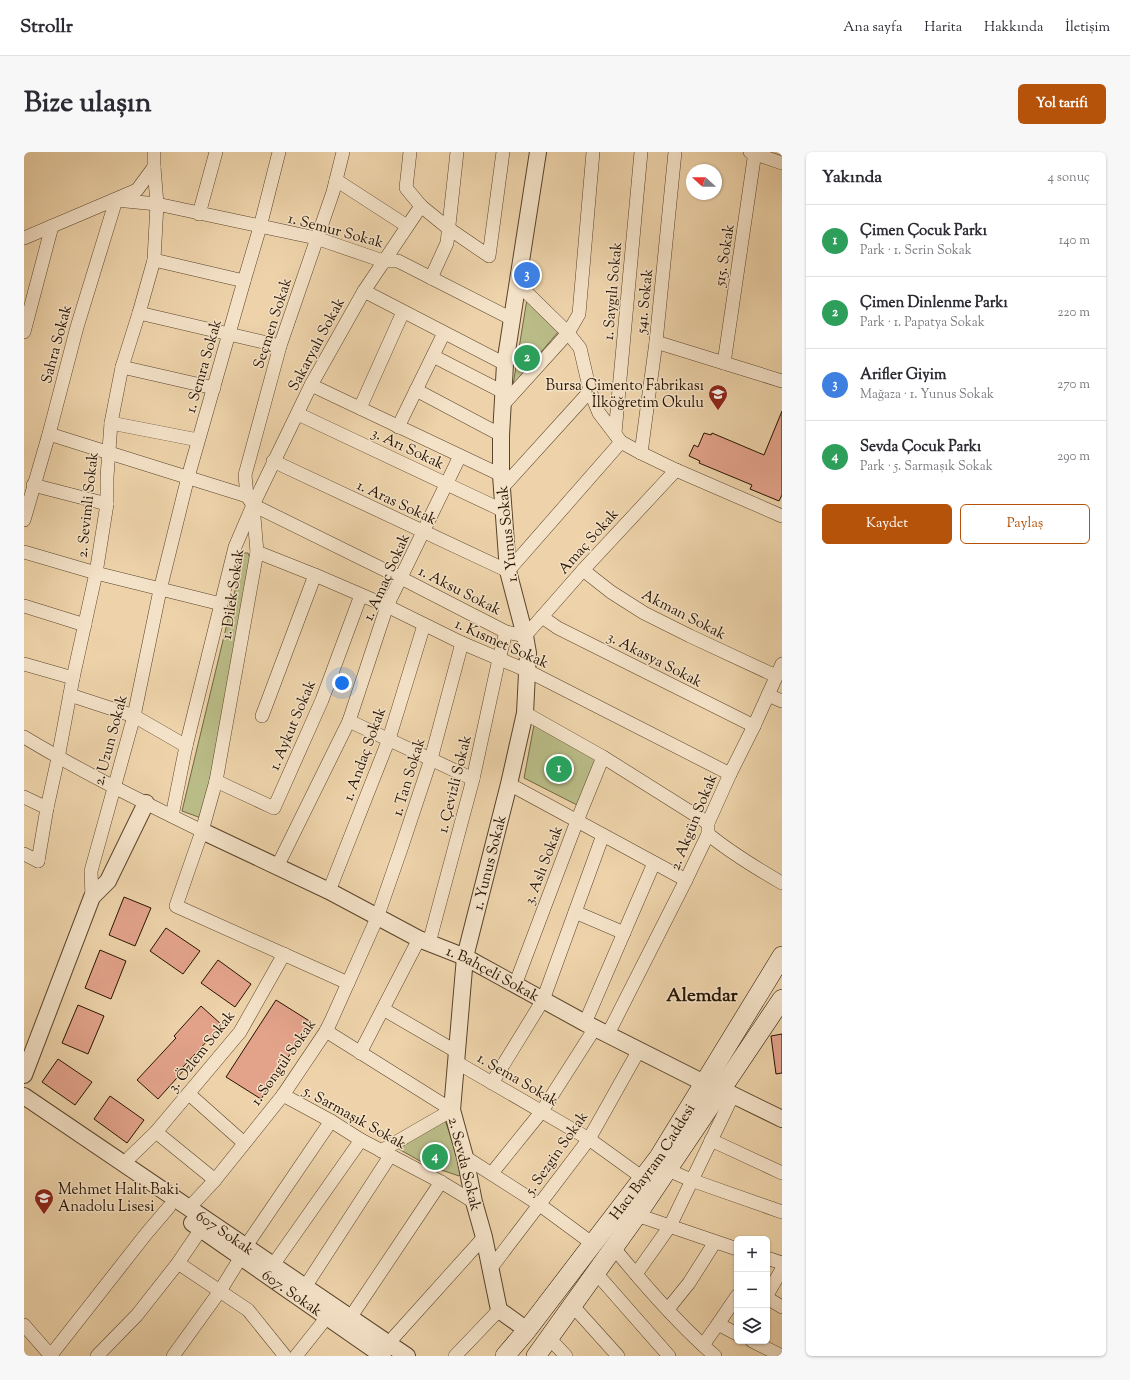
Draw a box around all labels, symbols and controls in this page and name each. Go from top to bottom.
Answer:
text: Strollr [20,14,73,41]
text: Ana sayfa [843,18,902,38]
text: Harita [924,18,962,38]
text: Hakkında [984,18,1043,38]
text: İletişim [1065,18,1110,38]
text: Bize ulaşın [24,84,152,124]
button: Yol tarifi [1018,84,1106,124]
north arrow [686,164,722,200]
text: Yakında [822,166,882,190]
text: 4 sonuç [1048,169,1090,187]
street label: 1. Semur Sokak [286,209,386,254]
text: Çimen Çocuk Parkı [860,221,987,242]
street label: 515. Sokak [710,223,741,289]
text: 1 [833,232,837,250]
text: 140 m [1059,232,1090,250]
street label: 1. Saygılı Sokak [599,241,628,341]
text: Park · 1. Serin Sokak [860,242,972,260]
pin: 3 [514,260,540,290]
street label: 541. Sokak [632,268,659,336]
street label: Seçmen Sokak [249,275,298,372]
text: Çimen Dinlenme Parkı [860,293,1008,314]
street label: Sakaryalı Sokak [284,294,351,395]
street label: Sahra Sokak [37,303,78,386]
text: 2 [832,304,838,322]
text: 220 m [1057,304,1090,322]
text: Park · 1. Papatya Sokak [860,314,985,332]
street label: 1. Semra Sokak [181,317,228,416]
pin: 2 [514,343,540,373]
text: Arifler Giyim [860,365,946,386]
place label: Bursa Çimento Fabrikası İlköğretim Okulu [545,376,704,414]
text: 3 [832,376,838,394]
text: 270 m [1057,376,1090,394]
school or university icon: Bursa Çimento Fabrikası İlköğretim Okulu [707,383,729,411]
text: Mağaza · 1. Yunus Sokak [860,386,994,404]
street label: 3. Arı Sokak [367,423,447,475]
text: Sevda Çocuk Parkı [860,437,981,458]
text: 4 [832,448,838,466]
text: 290 m [1057,448,1090,466]
street label: 2. Sevimli Sokak [72,451,104,559]
text: Park · 5. Sarmaşık Sokak [860,458,993,476]
street label: 1. Aras Sokak [353,476,440,531]
street label: 1. Yunus Sokak [493,484,524,583]
button: Kaydet [822,504,952,544]
button: Paylaş [960,504,1090,544]
street label: Amaç Sokak [554,505,624,579]
street label: 1. Amaç Sokak [359,531,416,625]
street label: 1. Dilek Sokak [217,548,250,641]
street label: 1. Aksu Sokak [414,561,504,621]
street label: Akman Sokak [638,585,729,646]
street label: 1. Kısmet Sokak [451,614,552,674]
street label: 3. Akasya Sokak [603,627,705,693]
your location [332,673,352,693]
street label: 1. Aykut Sokak [265,677,322,774]
street label: 2. Uzun Sokak [89,693,134,788]
street label: 1. Andaç Sokak [339,705,392,804]
street label: 1. Çevizli Sokak [433,733,478,836]
street label: 1. Tan Sokak [388,736,431,819]
pin: 1 [546,754,572,784]
street label: 2. Akgün Sokak [665,771,723,874]
street label: 1. Yunus Sokak [468,813,513,913]
street label: 3. Aslı Sokak [520,823,569,908]
street label: 1. Bahçeli Sokak [443,942,543,1008]
district label: Alemdar [666,983,739,1010]
street label: 3. Özlem Sokak [163,1006,241,1097]
street label: 1. Songül Sokak [246,1015,322,1111]
street label: 1. Sema Sokak [473,1048,562,1112]
street label: 5. Sarmaşık Sokak [298,1081,409,1155]
street label: Hacı Bayram Caddesi [606,1100,701,1225]
street label: 5. Sezgin Sokak [520,1108,594,1201]
street label: 2. Sevda Sokak [442,1115,485,1213]
pin: 4 [422,1142,448,1172]
place label: Mehmet Halit Baki Anadolu Lisesi [58,1180,179,1218]
school or university icon: Mehmet Halit Baki Anadolu Lisesi [33,1187,55,1215]
street label: 607 Sokak [191,1206,258,1261]
map controls [734,1236,770,1344]
button: + [734,1236,770,1272]
street label: 607. Sokak [257,1265,326,1322]
button: − [734,1272,770,1308]
button: layers [734,1308,770,1344]

